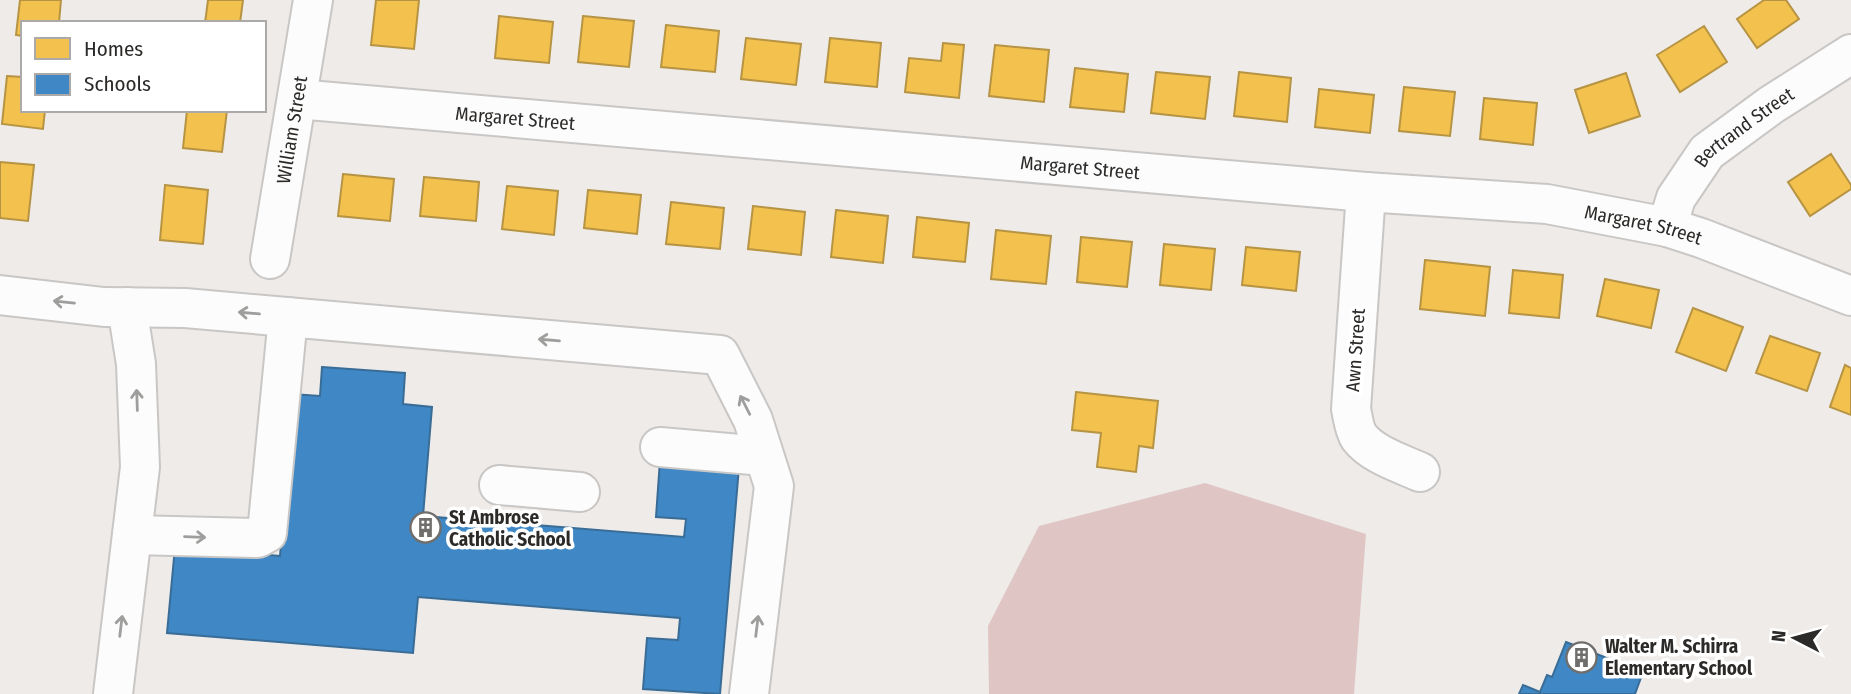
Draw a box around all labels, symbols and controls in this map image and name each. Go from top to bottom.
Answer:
legend [21,21,266,112]
text: Homes [84,36,143,62]
text: Schools [84,71,151,97]
street label: William Street [272,73,312,186]
street label: Bertrand Street [1689,82,1799,172]
street label: Margaret Street [454,102,577,135]
street label: Margaret Street [1019,151,1142,184]
street label: Margaret Street [1583,200,1706,250]
one-way arrow [53,296,75,309]
one-way arrow [238,306,261,319]
street label: Awn Street [1341,307,1370,393]
one-way arrow [538,333,561,346]
one-way arrow [131,389,144,412]
one-way arrow [738,395,752,416]
place label: St Ambrose Catholic School [449,506,572,551]
building icon: St Ambrose Catholic School [409,511,443,545]
one-way arrow [184,530,207,543]
north arrow [1760,603,1830,673]
one-way arrow [115,615,128,638]
one-way arrow [751,615,764,638]
text: N [1767,629,1791,643]
place label: Walter M. Schirra Elementary School [1605,635,1753,680]
building icon: Walter M. Schirra Elementary School [1565,640,1599,674]

